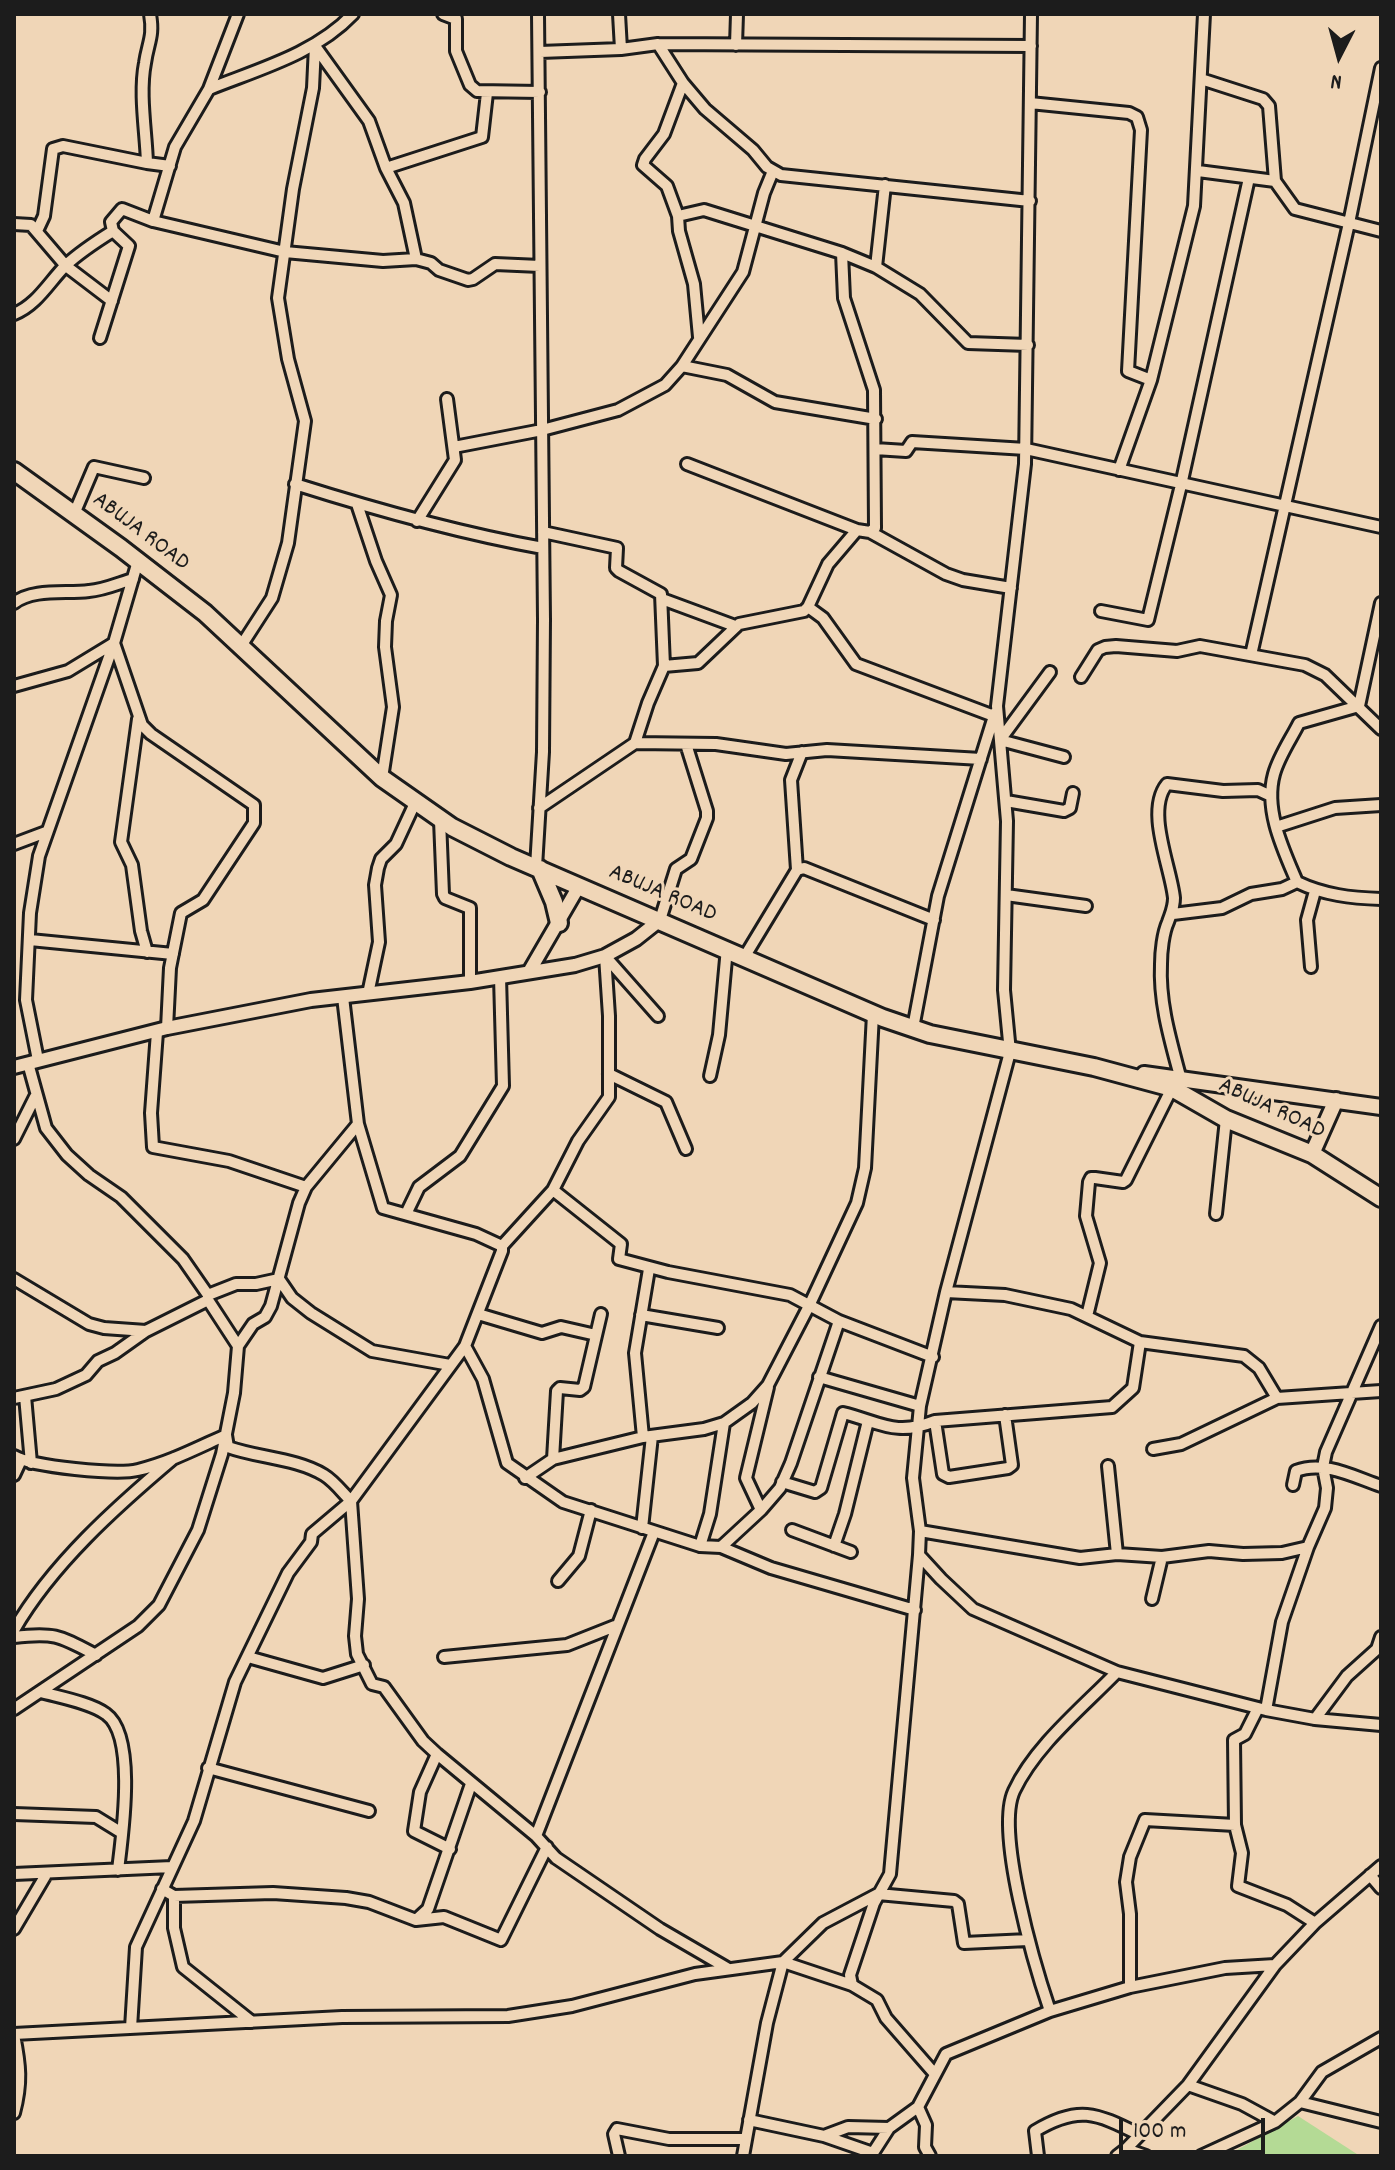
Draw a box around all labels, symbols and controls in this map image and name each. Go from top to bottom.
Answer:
north arrow [1299,16,1379,96]
text: N [1329,64,1343,96]
street label: ABUJA ROAD [86,487,194,579]
street label: ABUJA ROAD [604,859,720,931]
street label: ABUJA ROAD [1213,1073,1329,1147]
scale bar [1123,2102,1269,2152]
text: 100 m [1133,2115,1186,2149]

